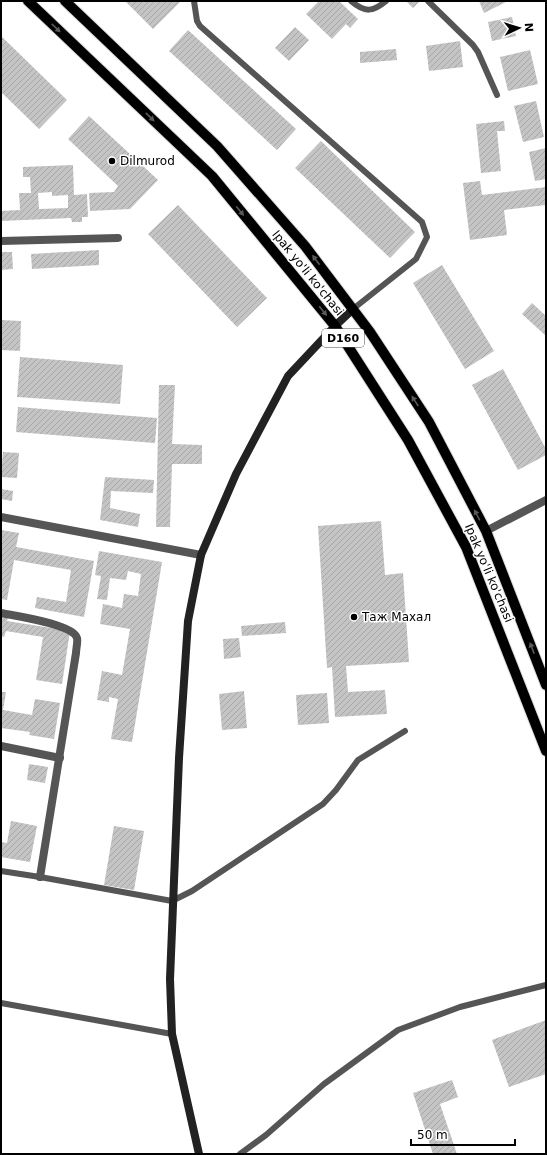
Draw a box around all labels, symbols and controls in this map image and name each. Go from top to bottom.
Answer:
north arrow [499,8,539,48]
text: N [522,22,535,32]
one-way arrow [51,23,61,33]
one-way arrow [145,113,155,122]
place label: Dilmurod [120,154,175,168]
marker: Dilmurod [107,156,117,166]
one-way arrow [236,205,245,216]
street label: Ipak yo'li ko'chasi [269,227,347,319]
one-way arrow [312,255,320,266]
one-way arrow [319,306,328,317]
road number: D160 [322,329,364,347]
one-way arrow [411,396,419,406]
one-way arrow [474,509,481,521]
street label: Ipak yo'li ko'chasi [462,522,516,624]
place label: Таж Махал [361,610,431,624]
marker: Таж Махал [349,612,359,622]
one-way arrow [528,642,534,654]
scale bar [411,1121,515,1147]
text: 50 m [417,1128,448,1142]

